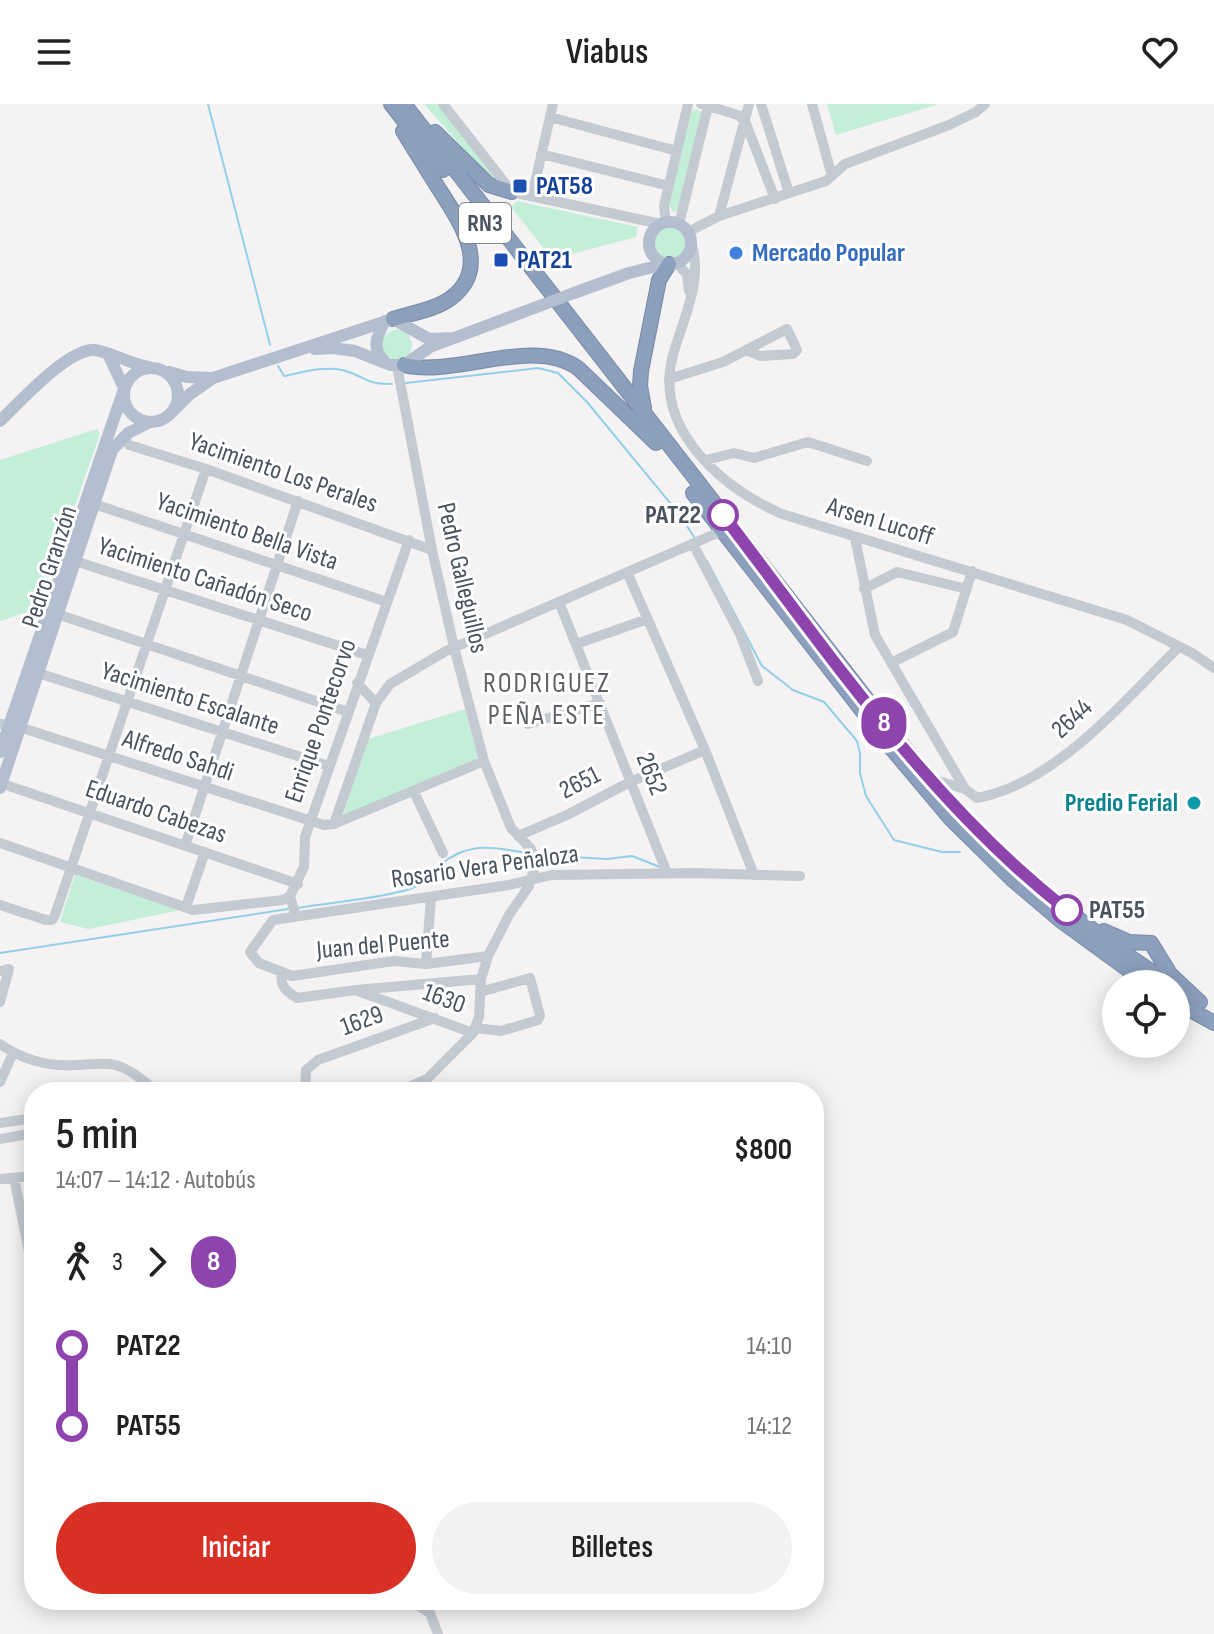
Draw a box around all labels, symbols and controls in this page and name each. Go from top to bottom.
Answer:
icon: menu [32,30,76,74]
icon: heart [1138,30,1182,74]
text: Viabus [566,31,648,74]
place label: PAT58 [536,171,593,202]
marker: PAT58 [511,177,529,195]
road number: RN3 [459,203,511,243]
place label: Mercado Popular [752,238,905,269]
marker: Mercado Popular [727,244,745,262]
place label: PAT21 [517,245,572,276]
marker: PAT21 [492,251,510,269]
street label: Yacimiento Los Perales [185,426,381,520]
street label: Yacimiento Bella Vista [152,486,342,578]
street label: Arsen Lucoff [822,491,937,553]
street label: Pedro Galleguillos [430,500,494,656]
place label: PAT22 [645,500,701,531]
marker: PAT22 [708,500,738,530]
street label: Pedro Granzón [16,502,84,632]
street label: Yacimiento Cañadón Seco [94,531,316,629]
street label: Enrique Pontecorvo [278,635,364,807]
street label: Yacimiento Escalante [97,656,283,742]
district label: RODRIGUEZ PEÑA ESTE [483,667,611,732]
street label: 2644 [1045,692,1099,745]
line badge: 8 [858,697,910,749]
text: 8 [877,706,891,739]
street label: Alfredo Sahdi [118,723,237,789]
street label: 2652 [629,748,673,800]
street label: 2651 [554,760,606,806]
street label: Eduardo Cabezas [81,773,231,851]
place label: Predio Ferial [1065,788,1178,819]
marker: Predio Ferial [1185,794,1203,812]
street label: Rosario Vera Peñaloza [389,839,581,895]
marker: PAT55 [1052,895,1082,925]
place label: PAT55 [1089,895,1145,926]
street label: Juan del Puente [314,924,451,966]
map controls [1102,970,1190,1058]
button: locate [1102,970,1190,1058]
street label: 1630 [419,977,469,1021]
street label: 1629 [337,999,387,1043]
text: 5 min [56,1108,138,1161]
text: $800 [734,1132,792,1168]
text: 14:07 – 14:12 · Autobús [56,1165,255,1196]
icon: walk [56,1240,100,1284]
icon: forward [135,1240,179,1284]
text: 8 [207,1245,220,1278]
text: 3 [112,1247,123,1278]
text: PAT22 [116,1328,181,1364]
text: 14:10 [746,1331,792,1362]
text: PAT55 [116,1408,181,1444]
text: 14:12 [747,1411,792,1442]
button: Iniciar [56,1502,416,1594]
button: Billetes [432,1502,792,1594]

